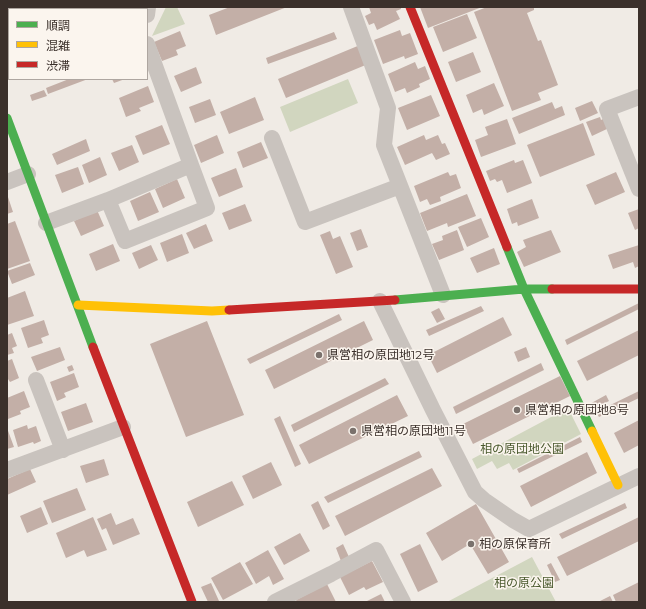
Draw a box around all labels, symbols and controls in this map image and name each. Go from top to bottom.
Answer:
legend [8,8,148,80]
text: 順調 [46,18,70,33]
text: 混雑 [46,38,70,53]
text: 渋滞 [46,58,70,73]
place label: 県営相の原団地12号 [327,348,434,362]
marker: 県営相の原団地12号 [314,350,324,360]
place label: 県営相の原団地8号 [525,403,629,417]
marker: 県営相の原団地8号 [512,405,522,415]
place label: 県営相の原団地11号 [361,424,466,438]
marker: 県営相の原団地11号 [348,426,358,436]
park label: 相の原団地公園 [480,442,564,456]
place label: 相の原保育所 [479,537,551,551]
marker: 相の原保育所 [466,539,476,549]
park label: 相の原公園 [494,576,554,590]

